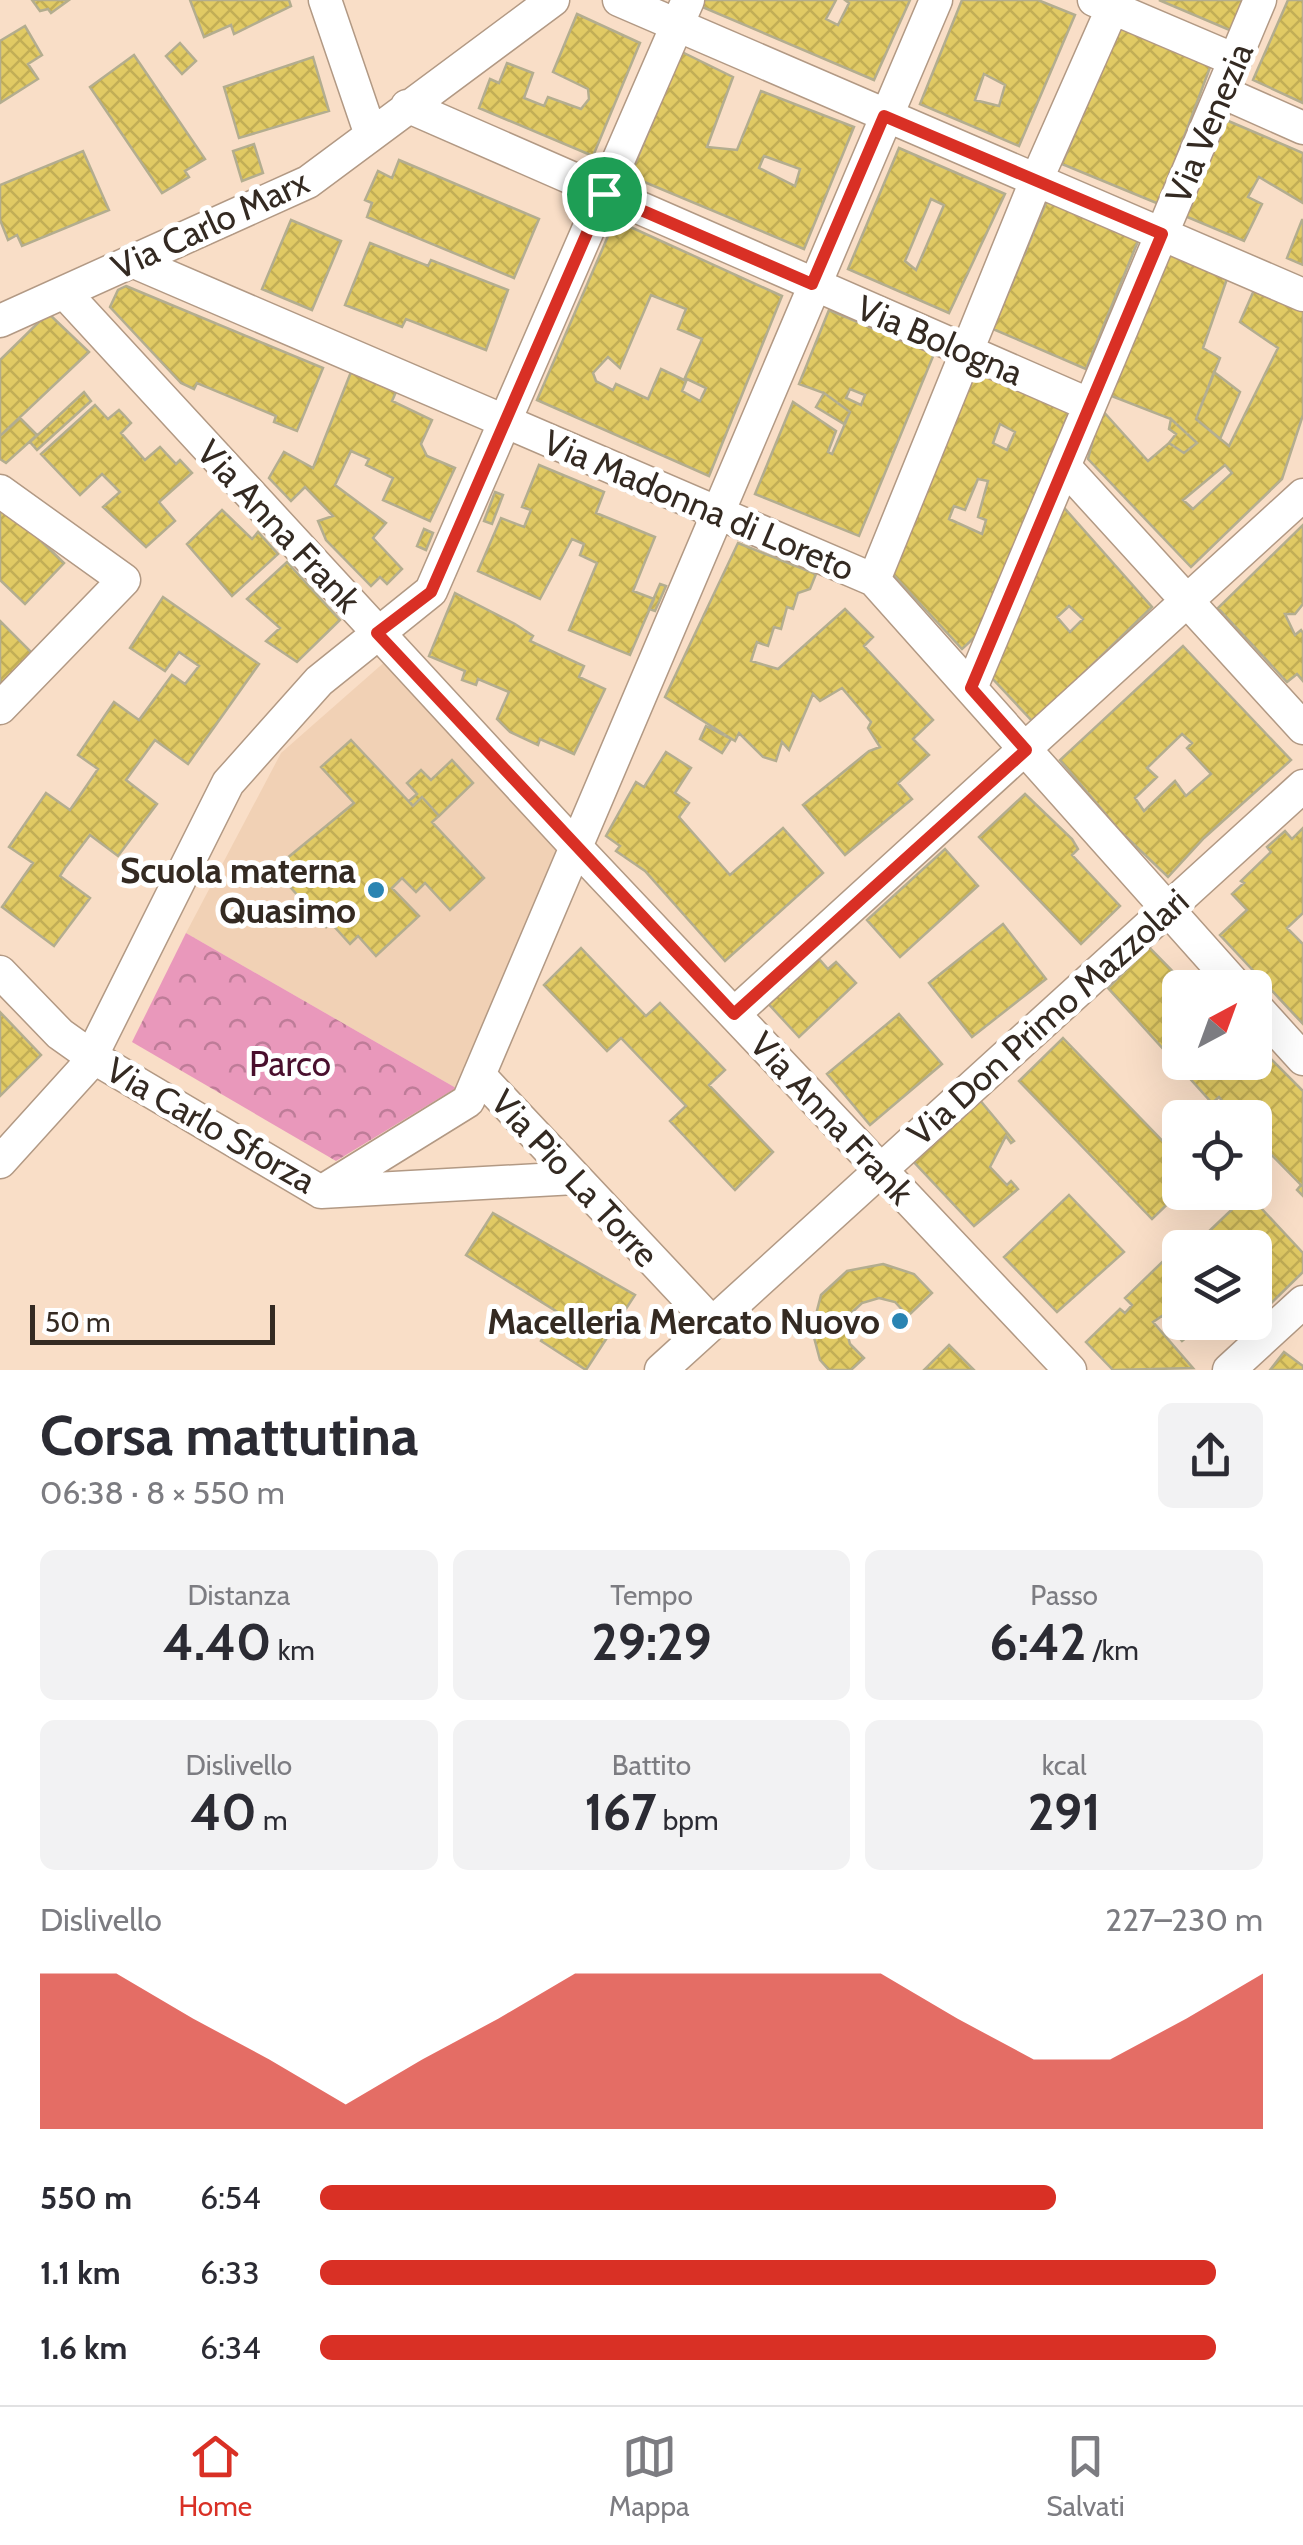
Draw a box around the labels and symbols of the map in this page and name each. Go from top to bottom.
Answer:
street label: Via Venezia [1156,36,1262,210]
pin [562,152,647,237]
street label: Via Carlo Marx [105,159,316,288]
street label: Via Bologna [850,286,1030,394]
street label: Via Madonna di Loreto [537,420,861,590]
street label: Via Anna Frank [188,431,370,621]
place label: Scuola materna Quasimo [120,849,357,932]
marker: Scuola materna Quasimo [365,879,387,901]
street label: Via Don Primo Mazzolari [899,879,1197,1155]
north arrow [1162,970,1272,1080]
street label: Via Anna Frank [741,1023,923,1213]
park label: Parco [249,1042,331,1085]
street label: Via Carlo Sforza [99,1048,323,1202]
street label: Via Pio La Torre [482,1081,668,1275]
scale bar [30,1300,275,1344]
place label: Macelleria Mercato Nuovo [487,1300,880,1343]
marker: Macelleria Mercato Nuovo [889,1310,911,1332]

